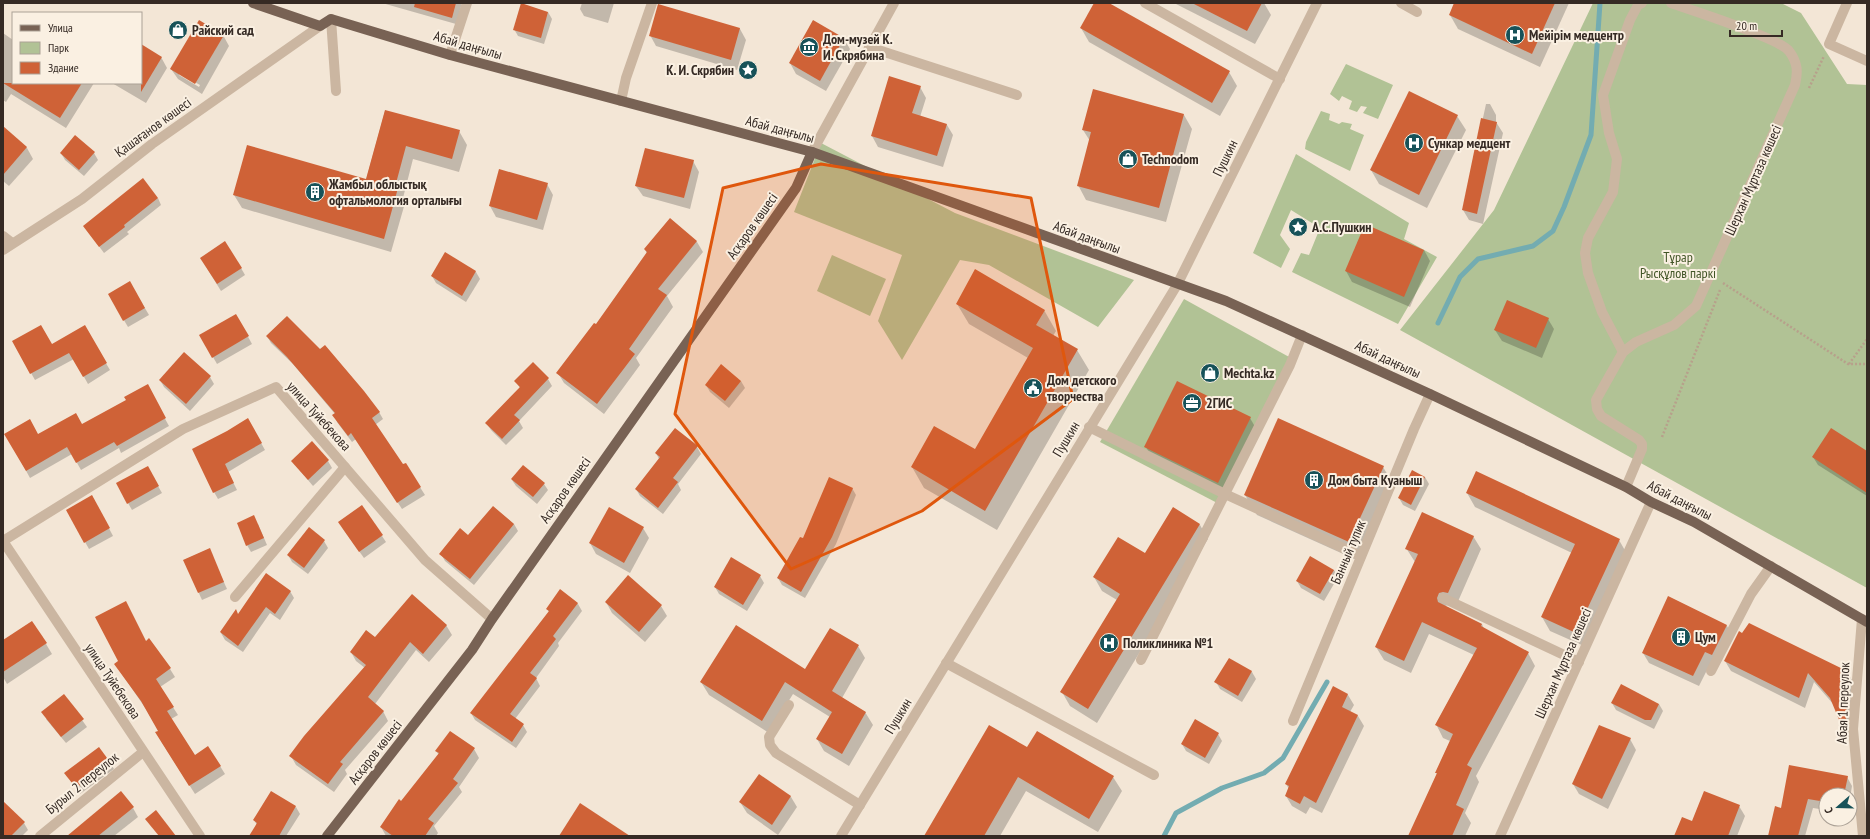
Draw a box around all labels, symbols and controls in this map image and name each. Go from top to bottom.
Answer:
legend [12,12,142,84]
scale bar [1730,12,1782,38]
text: 20 m [1736,18,1757,33]
shop icon: Райский сад [167,19,189,41]
text: Улица [48,20,73,35]
place label: Райский сад [192,21,254,39]
hospital icon: Мейірім медцентр [1504,24,1526,46]
place label: Мейірім медцентр [1529,26,1624,44]
street label: Абай даңғылы [432,27,504,63]
place label: Дом-музей К. И. Скрябина [823,30,893,64]
museum icon: Дом-музей К. И. Скрябина [798,36,820,58]
text: Парк [48,40,69,55]
place icon: К. И. Скрябин [737,59,759,81]
text: Здание [48,60,79,75]
place label: К. И. Скрябин [666,61,734,79]
street label: Қашағанов көшесі [111,93,195,161]
street label: Абай даңғылы [744,111,816,147]
street label: Шерхан Мұртаза көшесі [1721,122,1785,238]
hospital icon: Сункар медцент [1403,132,1425,154]
place label: Сункар медцент [1428,134,1510,152]
street label: Пушкин [1208,137,1242,179]
shop icon: Technodom [1117,148,1139,170]
place label: Technodom [1142,150,1199,168]
place label: Жамбыл облыстық офтальмология орталығы [328,175,462,209]
building icon: Жамбыл облыстық офтальмология орталығы [304,181,326,203]
street label: Асқаров көшесі [723,189,781,263]
place icon: А.С.Пушкин [1287,216,1309,238]
street label: Абай даңғылы [1051,217,1123,257]
place label: А.С.Пушкин [1311,218,1371,236]
park label: Тұрар Рысқұлов паркі [1640,248,1716,282]
street label: Абай даңғылы [1352,336,1424,382]
shop icon: Mechta.kz [1199,362,1221,384]
place label: Mechta.kz [1224,364,1274,382]
place label: Дом детского творчества [1047,371,1116,405]
street label: улица Туйебекова [283,377,355,455]
public building icon: Дом детского творчества [1022,377,1044,399]
office icon: 2ГИС [1181,392,1203,414]
place label: 2ГИС [1206,394,1233,412]
street label: Пушкин [1048,418,1084,460]
street label: Асқаров көшесі [536,453,594,527]
building icon: Дом быта Куаныш [1303,469,1325,491]
place label: Дом быта Куаныш [1328,471,1423,489]
street label: Абай даңғылы [1645,476,1715,524]
street label: Банный тупик [1326,517,1370,587]
street label: Шерхан Мұртаза көшесі [1531,605,1595,721]
building icon: Цум [1670,626,1692,648]
place label: Цум [1695,628,1716,646]
hospital icon: Поликлиника №1 [1098,632,1120,654]
place label: Поликлиника №1 [1123,634,1213,652]
street label: улица Туйебекова [81,640,145,722]
street label: Абая 1 переулок [1833,661,1853,744]
street label: Пушкин [880,695,916,737]
street label: Асқаров көшесі [344,716,406,788]
street label: Бурыл 2 переулок [42,748,123,818]
north arrow [1818,787,1858,827]
text: С [1821,806,1836,815]

